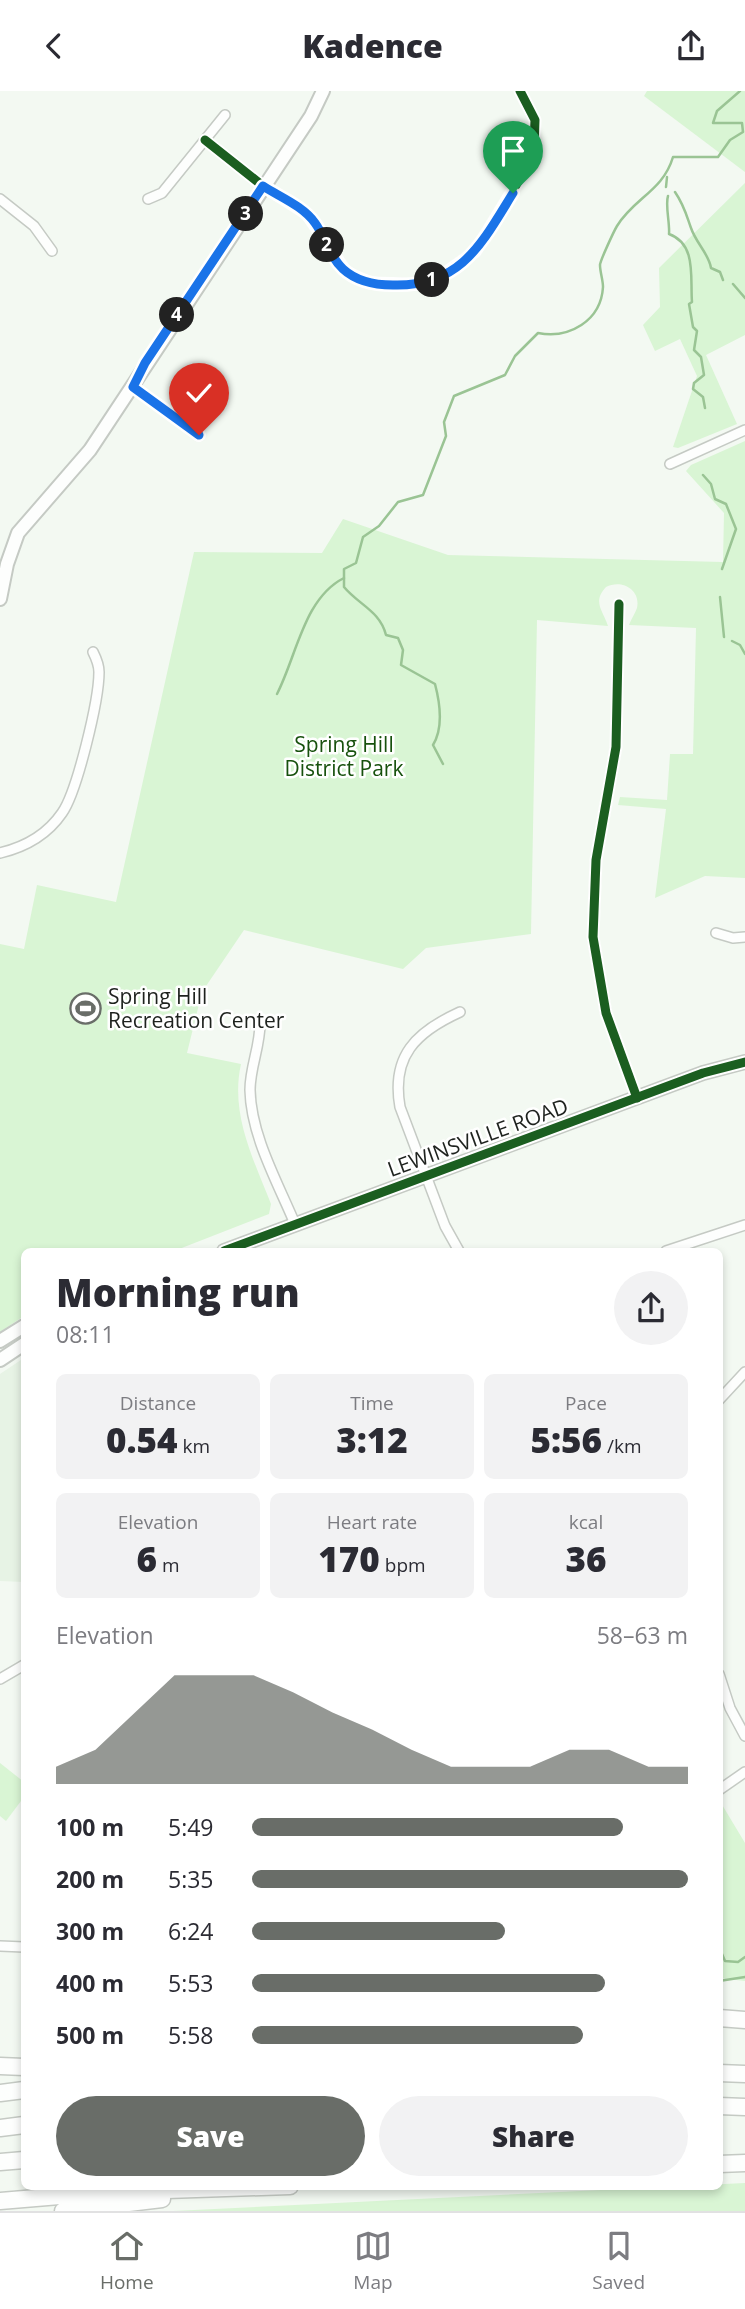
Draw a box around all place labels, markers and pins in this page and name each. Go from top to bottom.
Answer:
pin [483,121,543,193]
pin: 3 [229,197,264,231]
pin: 2 [310,227,344,263]
pin: 1 [414,263,450,297]
pin: 4 [160,297,194,333]
pin [169,363,229,435]
place label: Spring Hill Recreation Center [108,982,285,1034]
sports icon: Spring Hill Recreation Center [68,992,102,1026]

